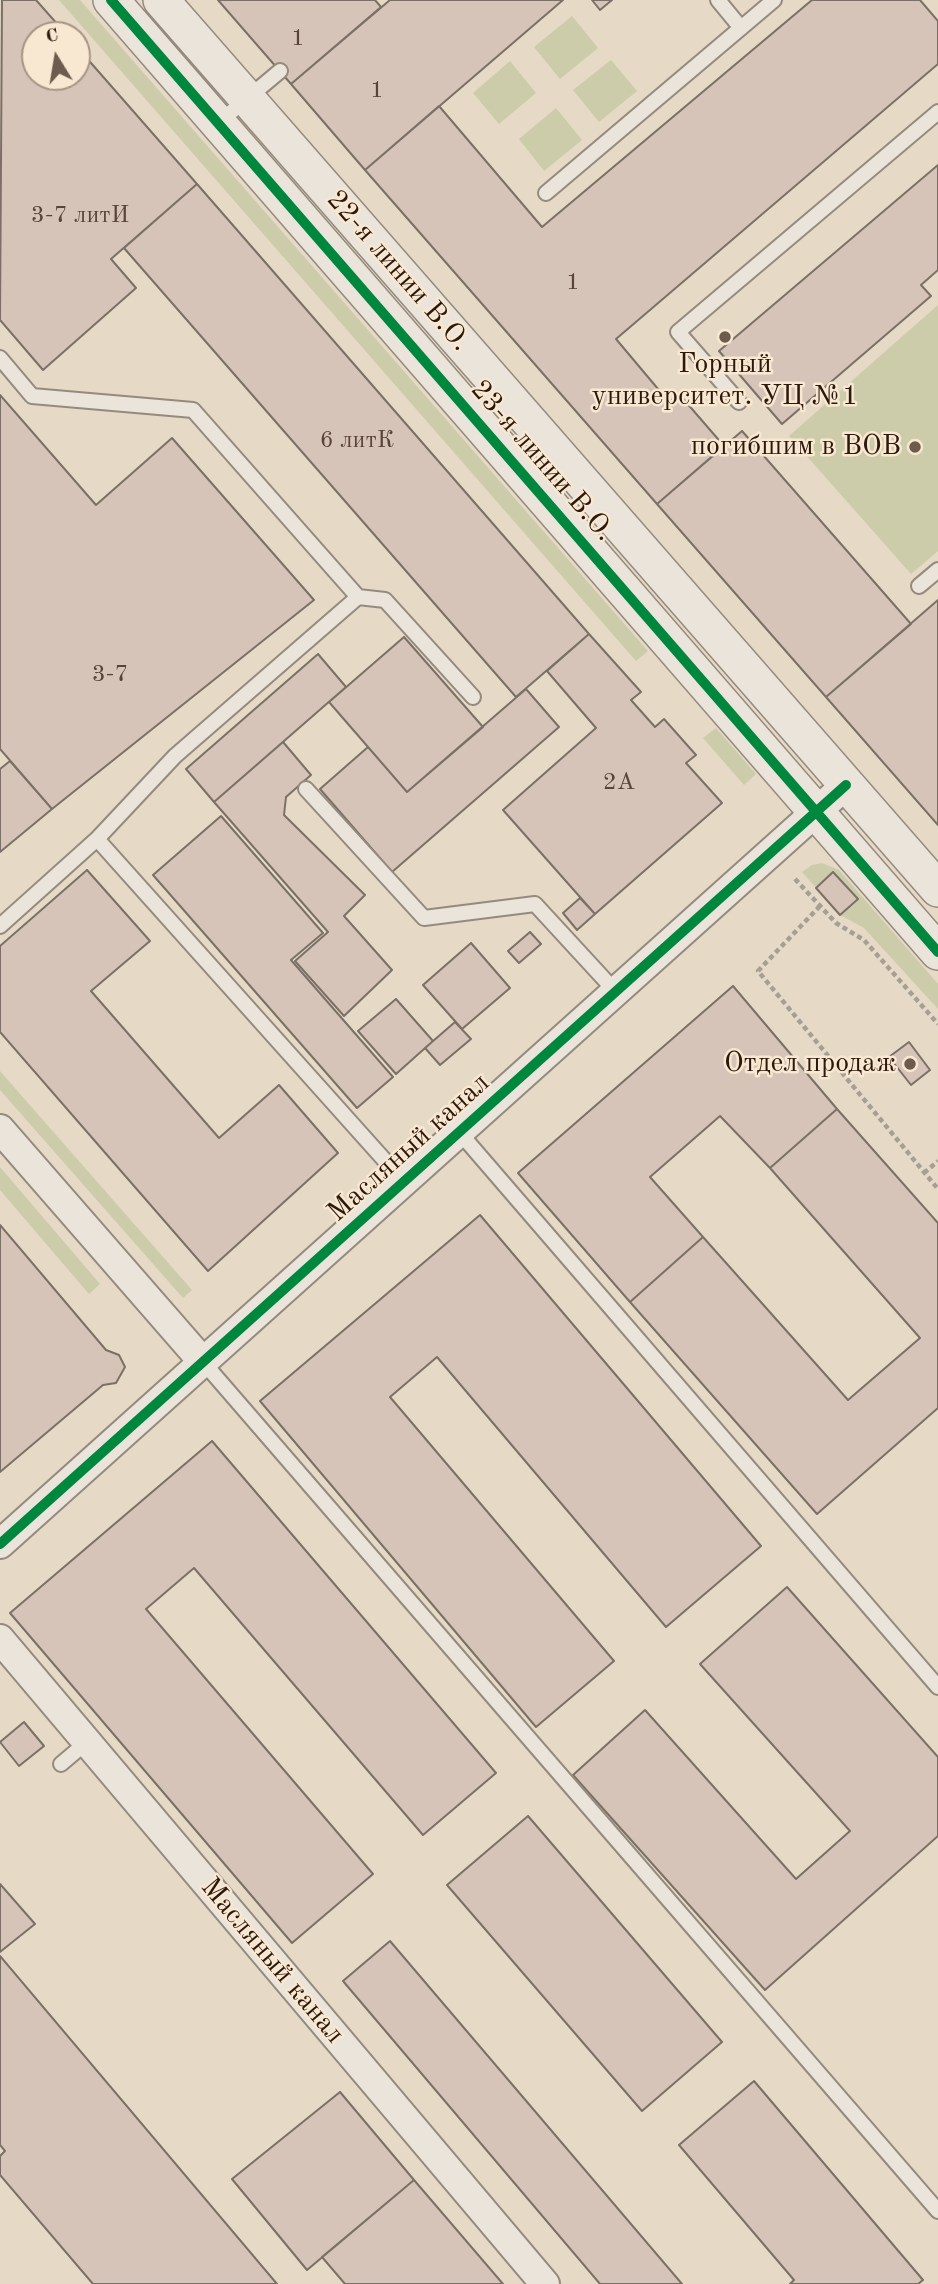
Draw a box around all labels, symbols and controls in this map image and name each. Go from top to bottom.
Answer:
north arrow [21,21,91,91]
house number: 1 [291,25,305,53]
text: С [44,26,60,47]
house number: 1 [370,77,384,105]
street label: 22-я линии В.О. [319,184,477,358]
house number: 3-7 литИ [31,202,129,230]
house number: 1 [566,269,580,297]
marker: Горный университет. УЦ №1 [717,329,733,345]
place label: Горный университет. УЦ №1 [592,348,858,414]
street label: 23-я линии В.О. [463,374,621,548]
house number: 6 литК [320,427,394,455]
place label: погибшим в ВОВ [691,430,901,464]
marker: погибшим в ВОВ [907,439,923,455]
house number: 3-7 [92,661,128,689]
house number: 2А [603,769,635,797]
place label: Отдел продаж [724,1047,896,1081]
marker: Отдел продаж [902,1056,918,1072]
street label: Масляный канал [321,1067,497,1229]
street label: Масляный канал [193,1871,351,2051]

